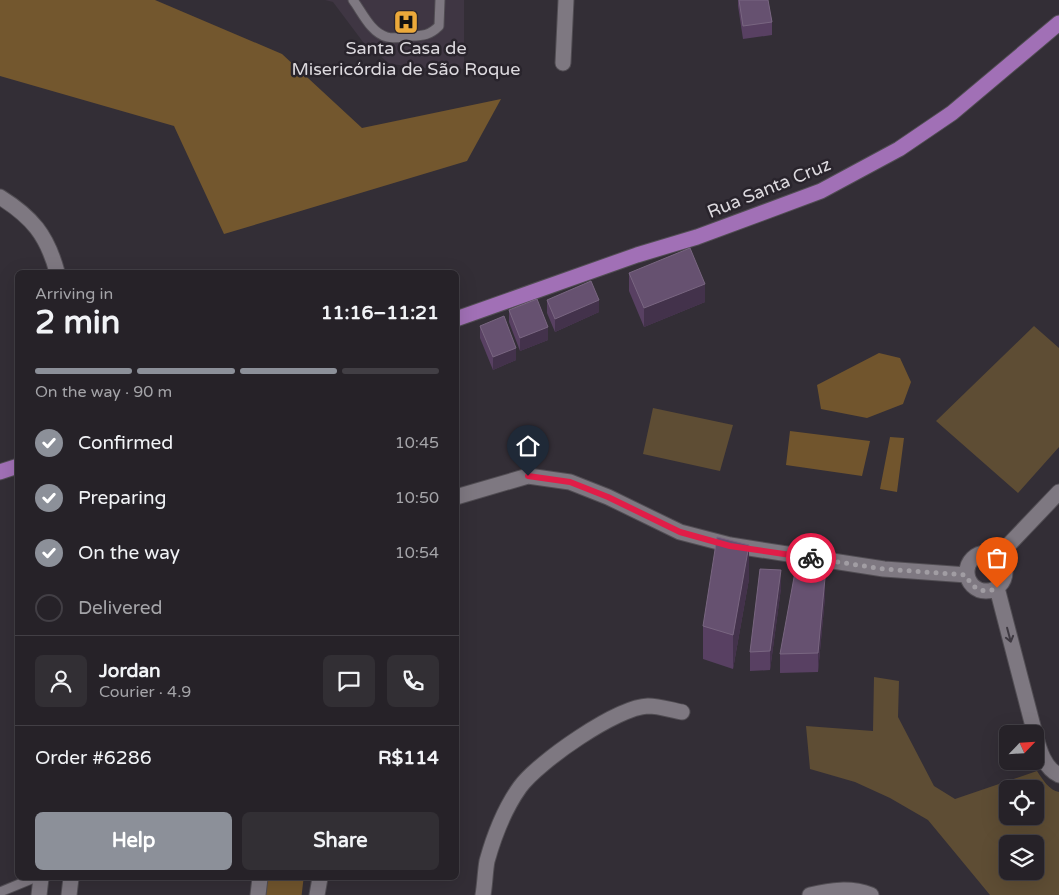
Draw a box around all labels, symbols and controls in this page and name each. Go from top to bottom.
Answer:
hospital icon: Santa Casa de Misericórdia de São Roque [393,9,419,35]
place label: Santa Casa de Misericórdia de São Roque [292,37,520,80]
street label: Rua Santa Cruz [704,153,834,223]
text: Arriving in [35,284,113,304]
text: 11:16–11:21 [321,302,439,324]
text: 2 min [35,304,120,342]
text: On the way · 90 m [35,382,172,402]
pin [507,425,549,476]
icon: check [35,429,63,457]
text: Confirmed [78,432,173,454]
icon: home [514,432,542,460]
text: 10:45 [395,433,439,453]
icon: check [35,484,63,512]
text: Preparing [78,487,167,509]
text: 10:50 [395,488,439,508]
courier [786,533,836,583]
pin [976,537,1018,588]
icon: check [35,539,63,567]
text: On the way [78,542,180,564]
text: 10:54 [395,543,439,563]
icon: bike [797,544,825,572]
icon: bag [983,544,1011,572]
text: Delivered [78,597,163,619]
one-way arrow [1005,627,1014,643]
button: person [35,655,87,707]
button: chat [323,655,375,707]
button: phone [387,655,439,707]
text: Jordan [99,660,161,682]
text: Courier · 4.9 [99,682,191,702]
north arrow [999,725,1044,770]
map controls [999,725,1044,880]
text: Order #6286 [35,747,152,769]
text: R$114 [378,747,439,769]
button: locate [999,780,1044,825]
button: Help [35,812,232,870]
button: Share [242,812,439,870]
button: layers [999,835,1044,880]

